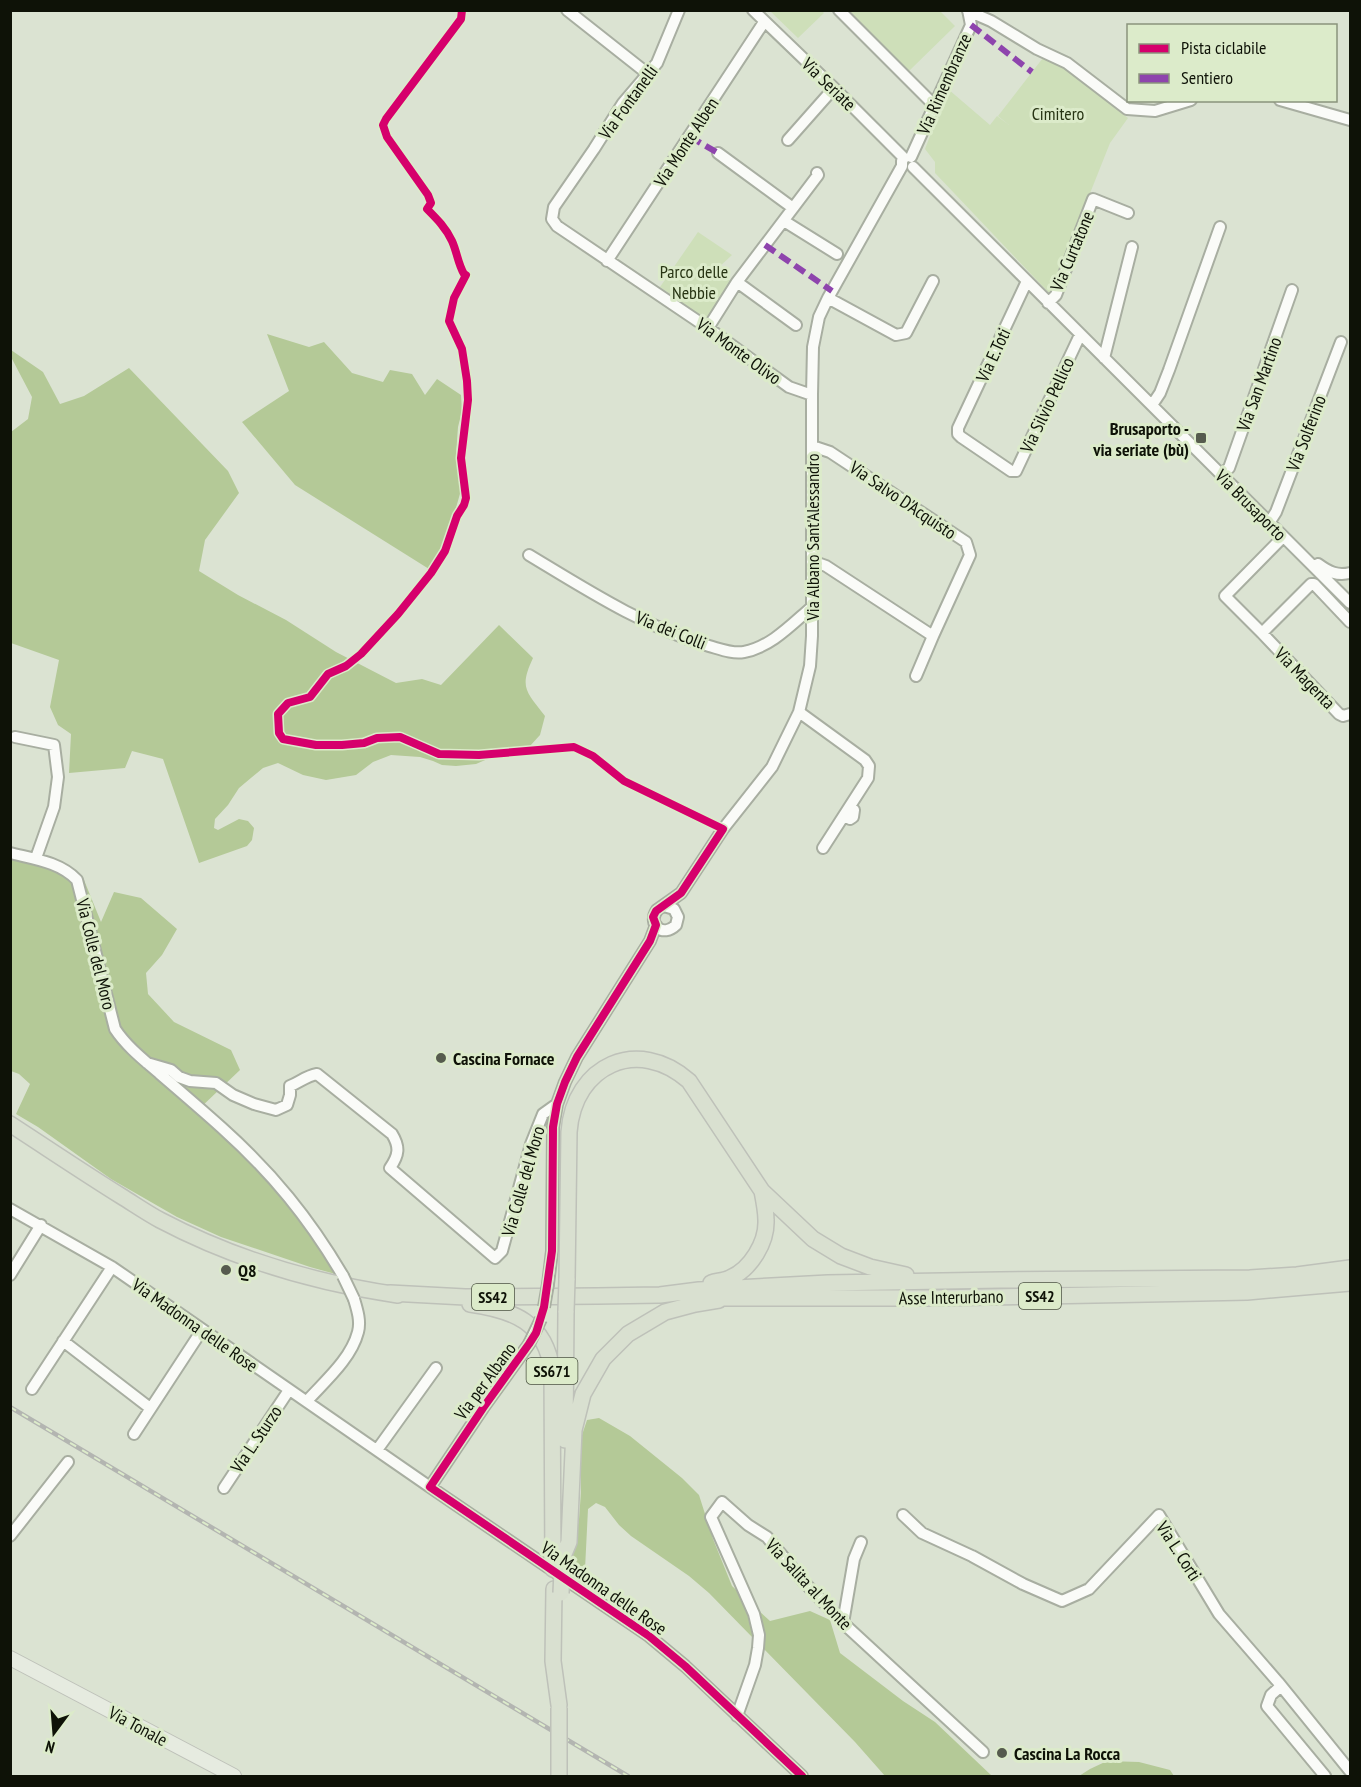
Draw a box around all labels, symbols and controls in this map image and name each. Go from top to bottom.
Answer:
legend [1127,24,1337,102]
street label: Via Rimembranze [911,30,977,139]
text: Pista ciclabile [1181,36,1267,59]
street label: Via Seriate [796,52,861,115]
street label: Via Fontanelli [593,60,663,144]
text: Sentiero [1181,66,1233,89]
street label: Via Monte Alben [648,93,723,192]
park label: Cimitero [1032,102,1085,125]
street label: Via Curtatone [1045,208,1099,295]
park label: Parco delle Nebbie [660,260,728,304]
street label: Via Monte Olivo [691,312,786,390]
street label: Via E.Toti [970,324,1015,386]
street label: Via San Martino [1231,334,1287,435]
street label: Via Silvio Pellico [1014,353,1079,457]
street label: Via Solferino [1281,392,1331,475]
place label: Brusaporto - via seriate (bù) [1092,417,1189,461]
marker: Brusaporto - via seriate (bù) [1194,431,1208,445]
street label: Via Albano Sant'Alessandro [801,453,824,622]
street label: Via Salvo D'Acquisto [844,455,961,544]
street label: Via Brusaporto [1210,464,1292,546]
street label: Via dei Colli [631,605,710,655]
street label: Via Magenta [1269,642,1340,714]
street label: Via Colle del Moro [71,895,121,1012]
place label: Cascina Fornace [453,1047,555,1070]
marker: Cascina Fornace [434,1051,448,1065]
street label: Via Colle del Moro [496,1123,550,1240]
place label: Q8 [238,1259,257,1282]
marker: Q8 [219,1263,233,1277]
street label: Via Madonna delle Rose [127,1272,262,1377]
road number: SS42 [1019,1283,1061,1309]
road number: SS42 [472,1284,514,1310]
street label: Asse Interurbano [898,1285,1004,1309]
street label: Via per Albano [449,1338,521,1425]
road number: SS671 [526,1358,578,1384]
street label: Via L. Sturzo [225,1401,287,1478]
street label: Via L. Corti [1151,1516,1207,1585]
street label: Via Salita al Monte [760,1533,857,1635]
street label: Via Madonna delle Rose [536,1535,671,1640]
street label: Via Tonale [104,1700,171,1751]
north arrow [24,1703,84,1763]
text: N [43,1737,57,1758]
place label: Cascina La Rocca [1014,1742,1120,1765]
marker: Cascina La Rocca [995,1746,1009,1760]

